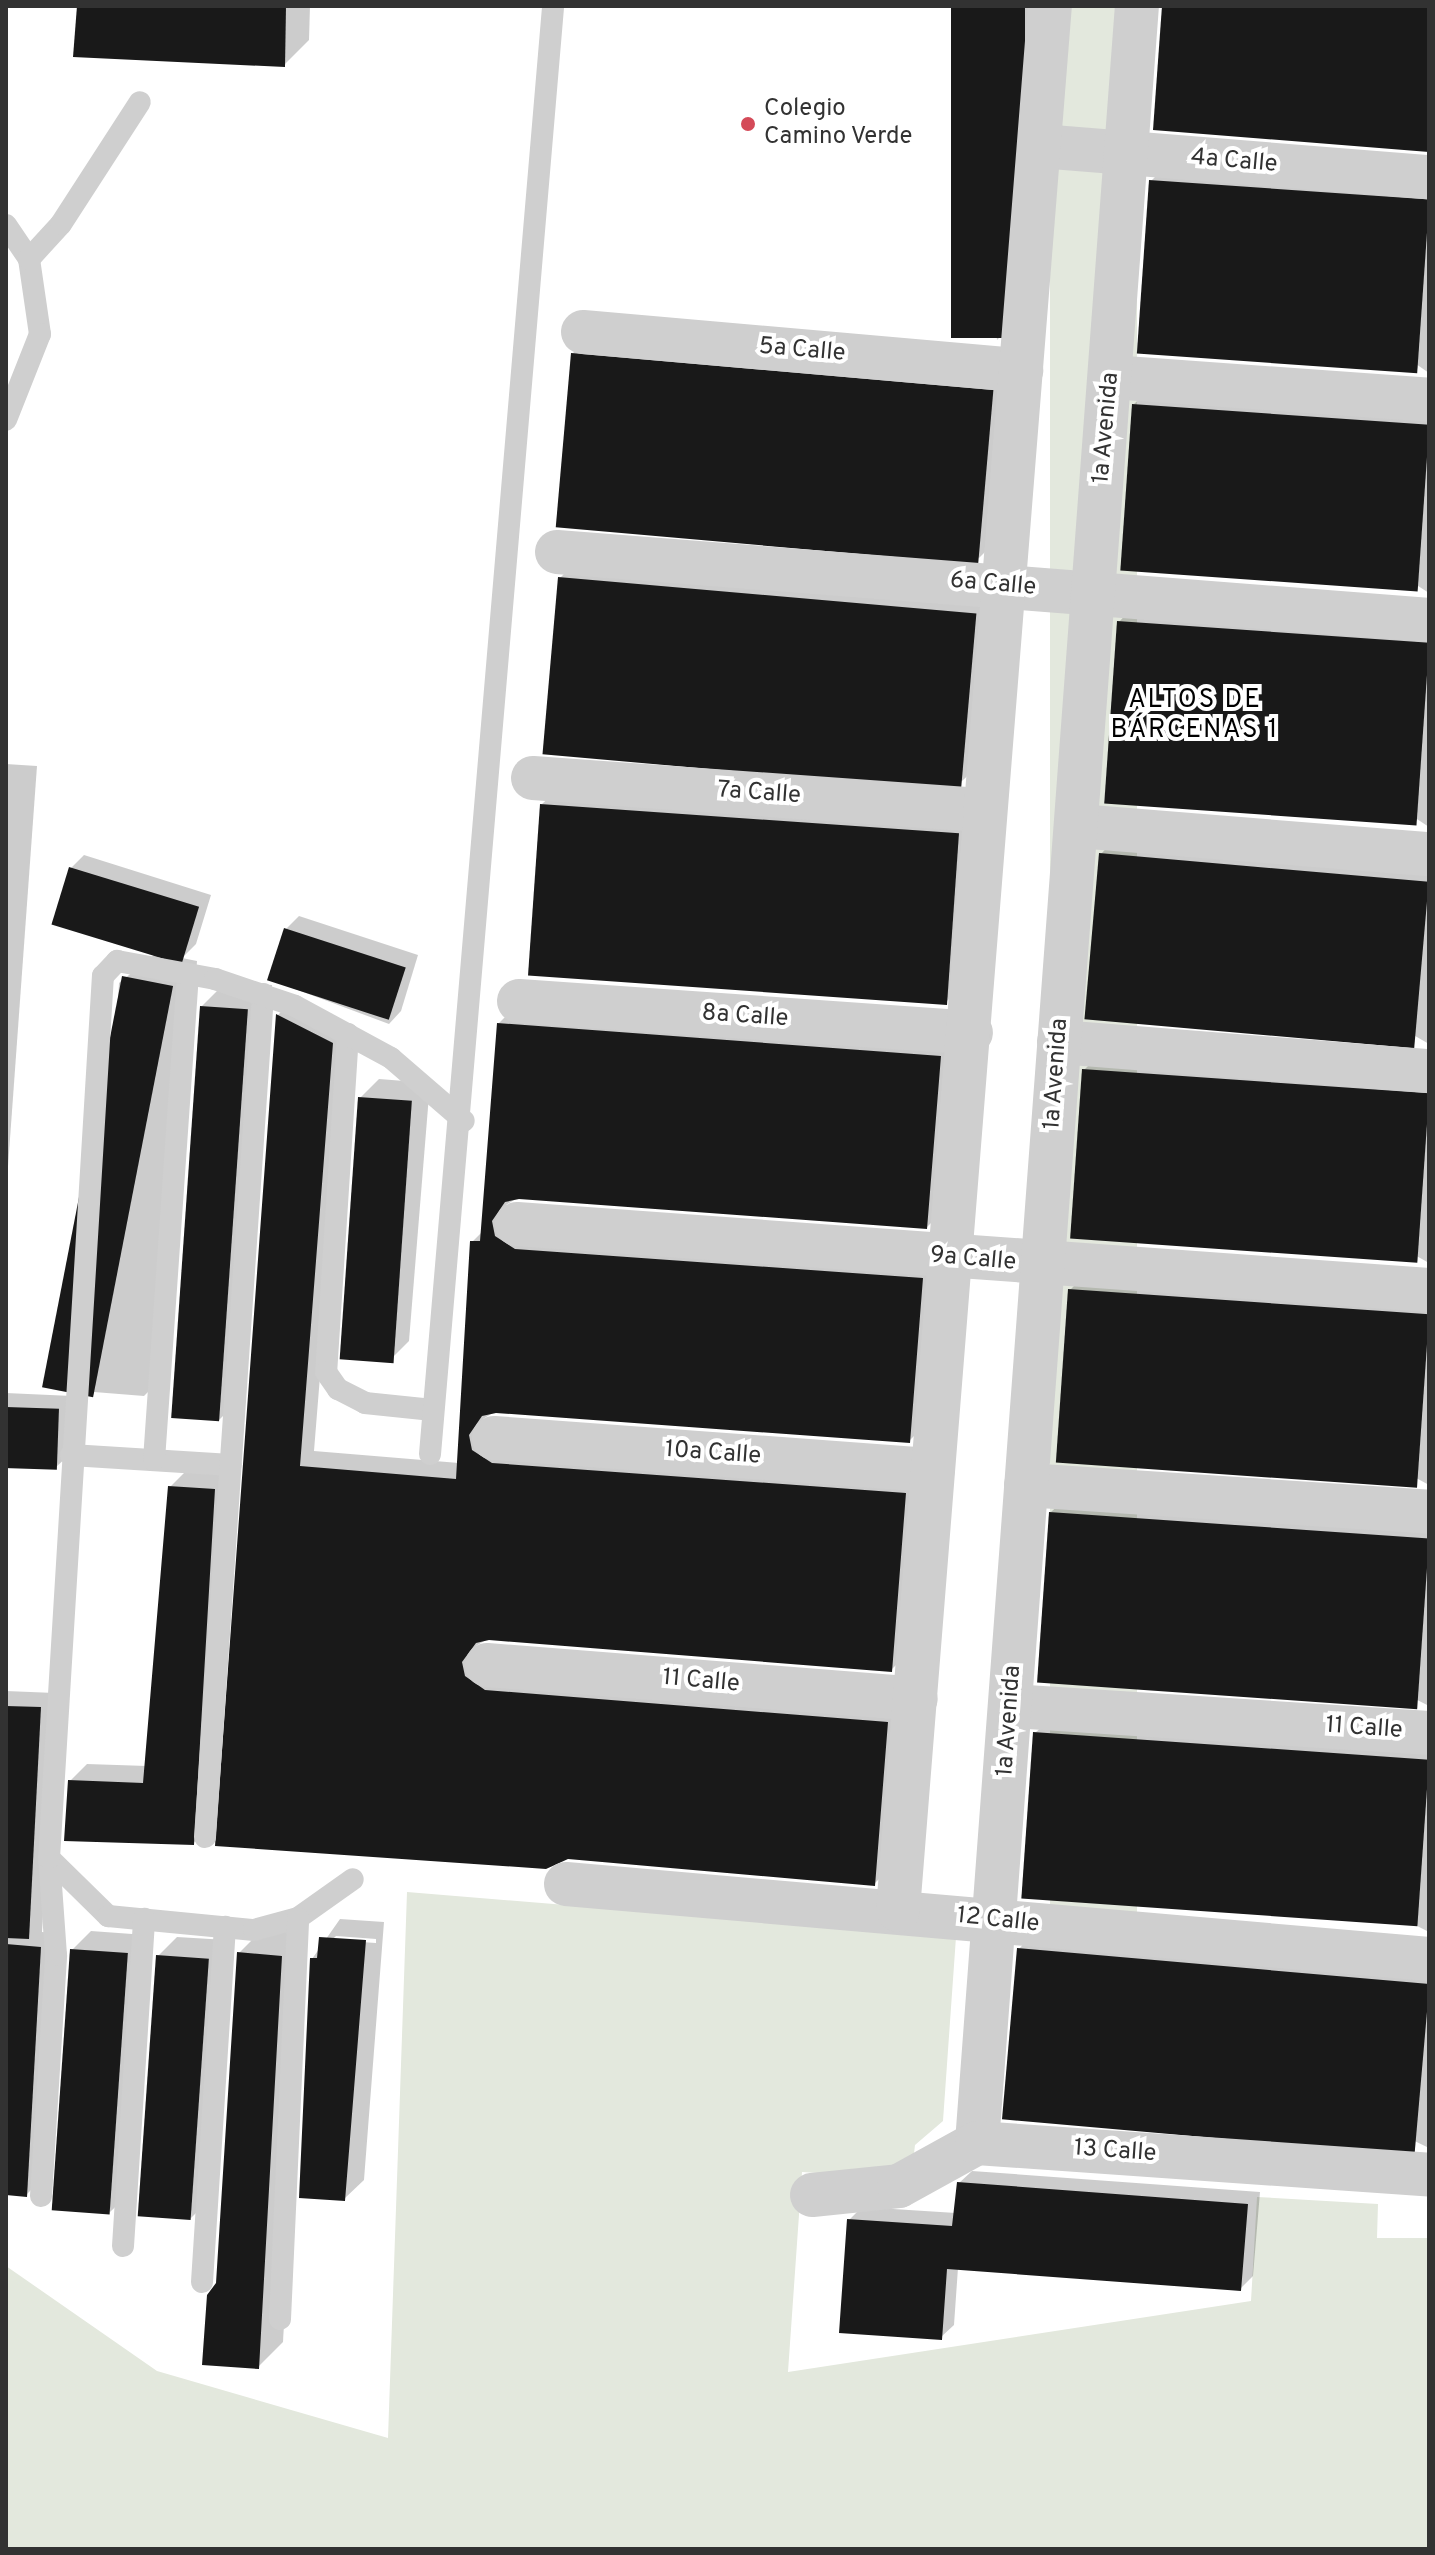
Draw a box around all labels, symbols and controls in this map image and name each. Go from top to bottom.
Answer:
place label: Colegio Camino Verde [764,96,913,152]
marker: Colegio Camino Verde [739,115,757,133]
street label: 4a Calle [1190,144,1278,180]
street label: 5a Calle [758,333,846,369]
street label: 1a Avenida [1088,371,1126,485]
street label: 6a Calle [949,567,1037,603]
district label: ALTOS DE BÁRCENAS 1 [1111,685,1279,746]
street label: 7a Calle [716,777,802,811]
street label: 8a Calle [701,1000,789,1034]
street label: 1a Avenida [1039,1017,1075,1131]
street label: 9a Calle [929,1242,1017,1278]
street label: 10a Calle [664,1436,762,1472]
street label: 11 Calle [661,1664,741,1700]
street label: 1a Avenida [992,1664,1028,1778]
street label: 11 Calle [1324,1712,1404,1746]
street label: 12 Calle [955,1902,1041,1940]
street label: 13 Calle [1073,2135,1157,2169]

